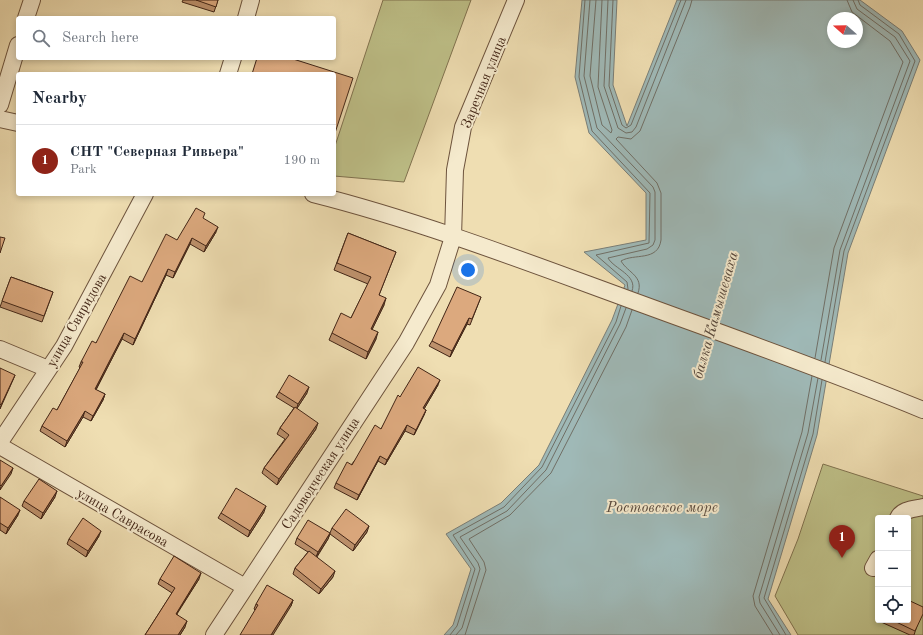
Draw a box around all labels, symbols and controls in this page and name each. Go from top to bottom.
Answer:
north arrow [827,12,863,48]
search box [16,16,336,60]
icon: search [30,27,52,49]
text: Search here [62,31,139,46]
street label: Заречная улица [459,34,509,130]
text: Nearby [32,90,87,107]
text: СНТ "Северная Ривьера" [70,145,244,160]
text: 1 [41,154,49,167]
text: 190 m [283,154,320,167]
text: Park [70,163,97,176]
water label: балка Камышеваха [690,250,742,381]
your location [458,260,478,280]
street label: улица Свиридова [44,271,109,370]
street label: Садоводческая улица [279,415,362,532]
street label: улица Саврасова [74,486,171,550]
water label: Ростовское море [605,501,718,516]
map controls [875,515,911,623]
button: + [875,515,911,551]
pin: 1 [829,525,855,558]
button: − [875,551,911,587]
button: locate [875,587,911,623]

